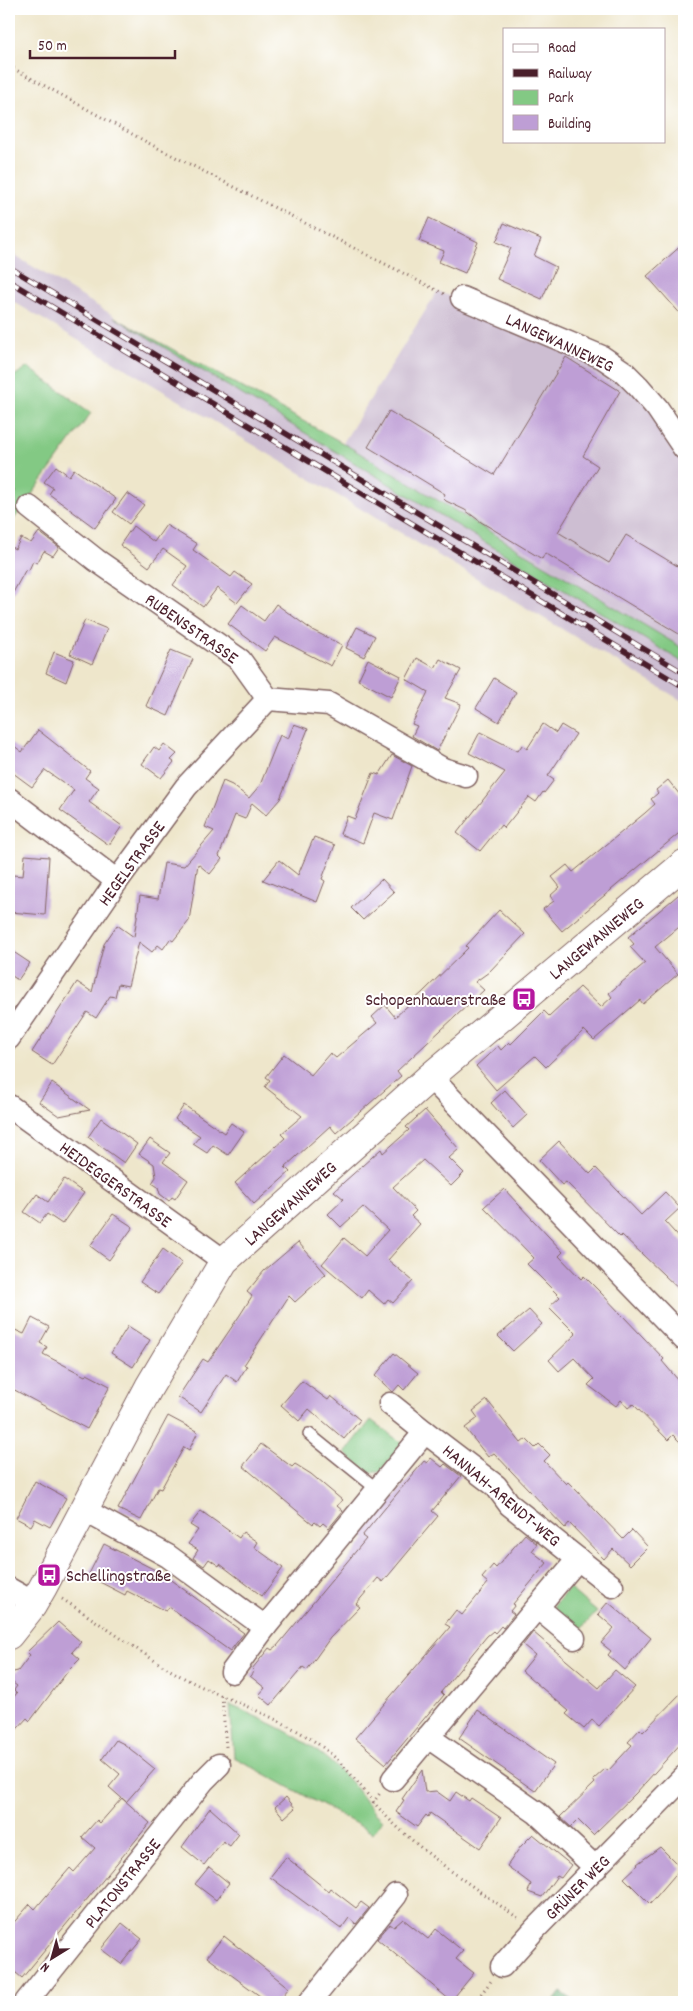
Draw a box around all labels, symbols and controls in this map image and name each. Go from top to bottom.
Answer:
scale bar [30,28,175,60]
legend [503,28,666,142]
text: 50 m [38,36,67,58]
text: Road [548,38,576,60]
text: Railway [548,64,592,86]
text: Park [548,88,574,110]
text: Building [548,114,591,136]
street label: LANGEWANNEWEG [501,308,617,380]
street label: RUBENSSTRASSE [139,589,242,671]
street label: HEGELSTRASSE [94,817,172,912]
street label: LANGEWANNEWEG [545,893,650,987]
bus stop icon: Schopenhauerstraße [511,986,537,1012]
place label: Schopenhauerstraße [365,989,506,1014]
street label: HEIDEGGERSTRASSE [53,1137,176,1235]
street label: LANGEWANNEWEG [240,1156,344,1253]
street label: HANNAH-ARENDT-WEG [436,1440,565,1554]
bus stop icon: Schellingstraße [36,1562,62,1588]
place label: Schellingstraße [66,1565,171,1590]
street label: PLATONSTRASSE [80,1834,168,1935]
street label: GRÜNER WEG [540,1850,617,1927]
north arrow [28,1934,78,1984]
text: N [37,1957,54,1977]

